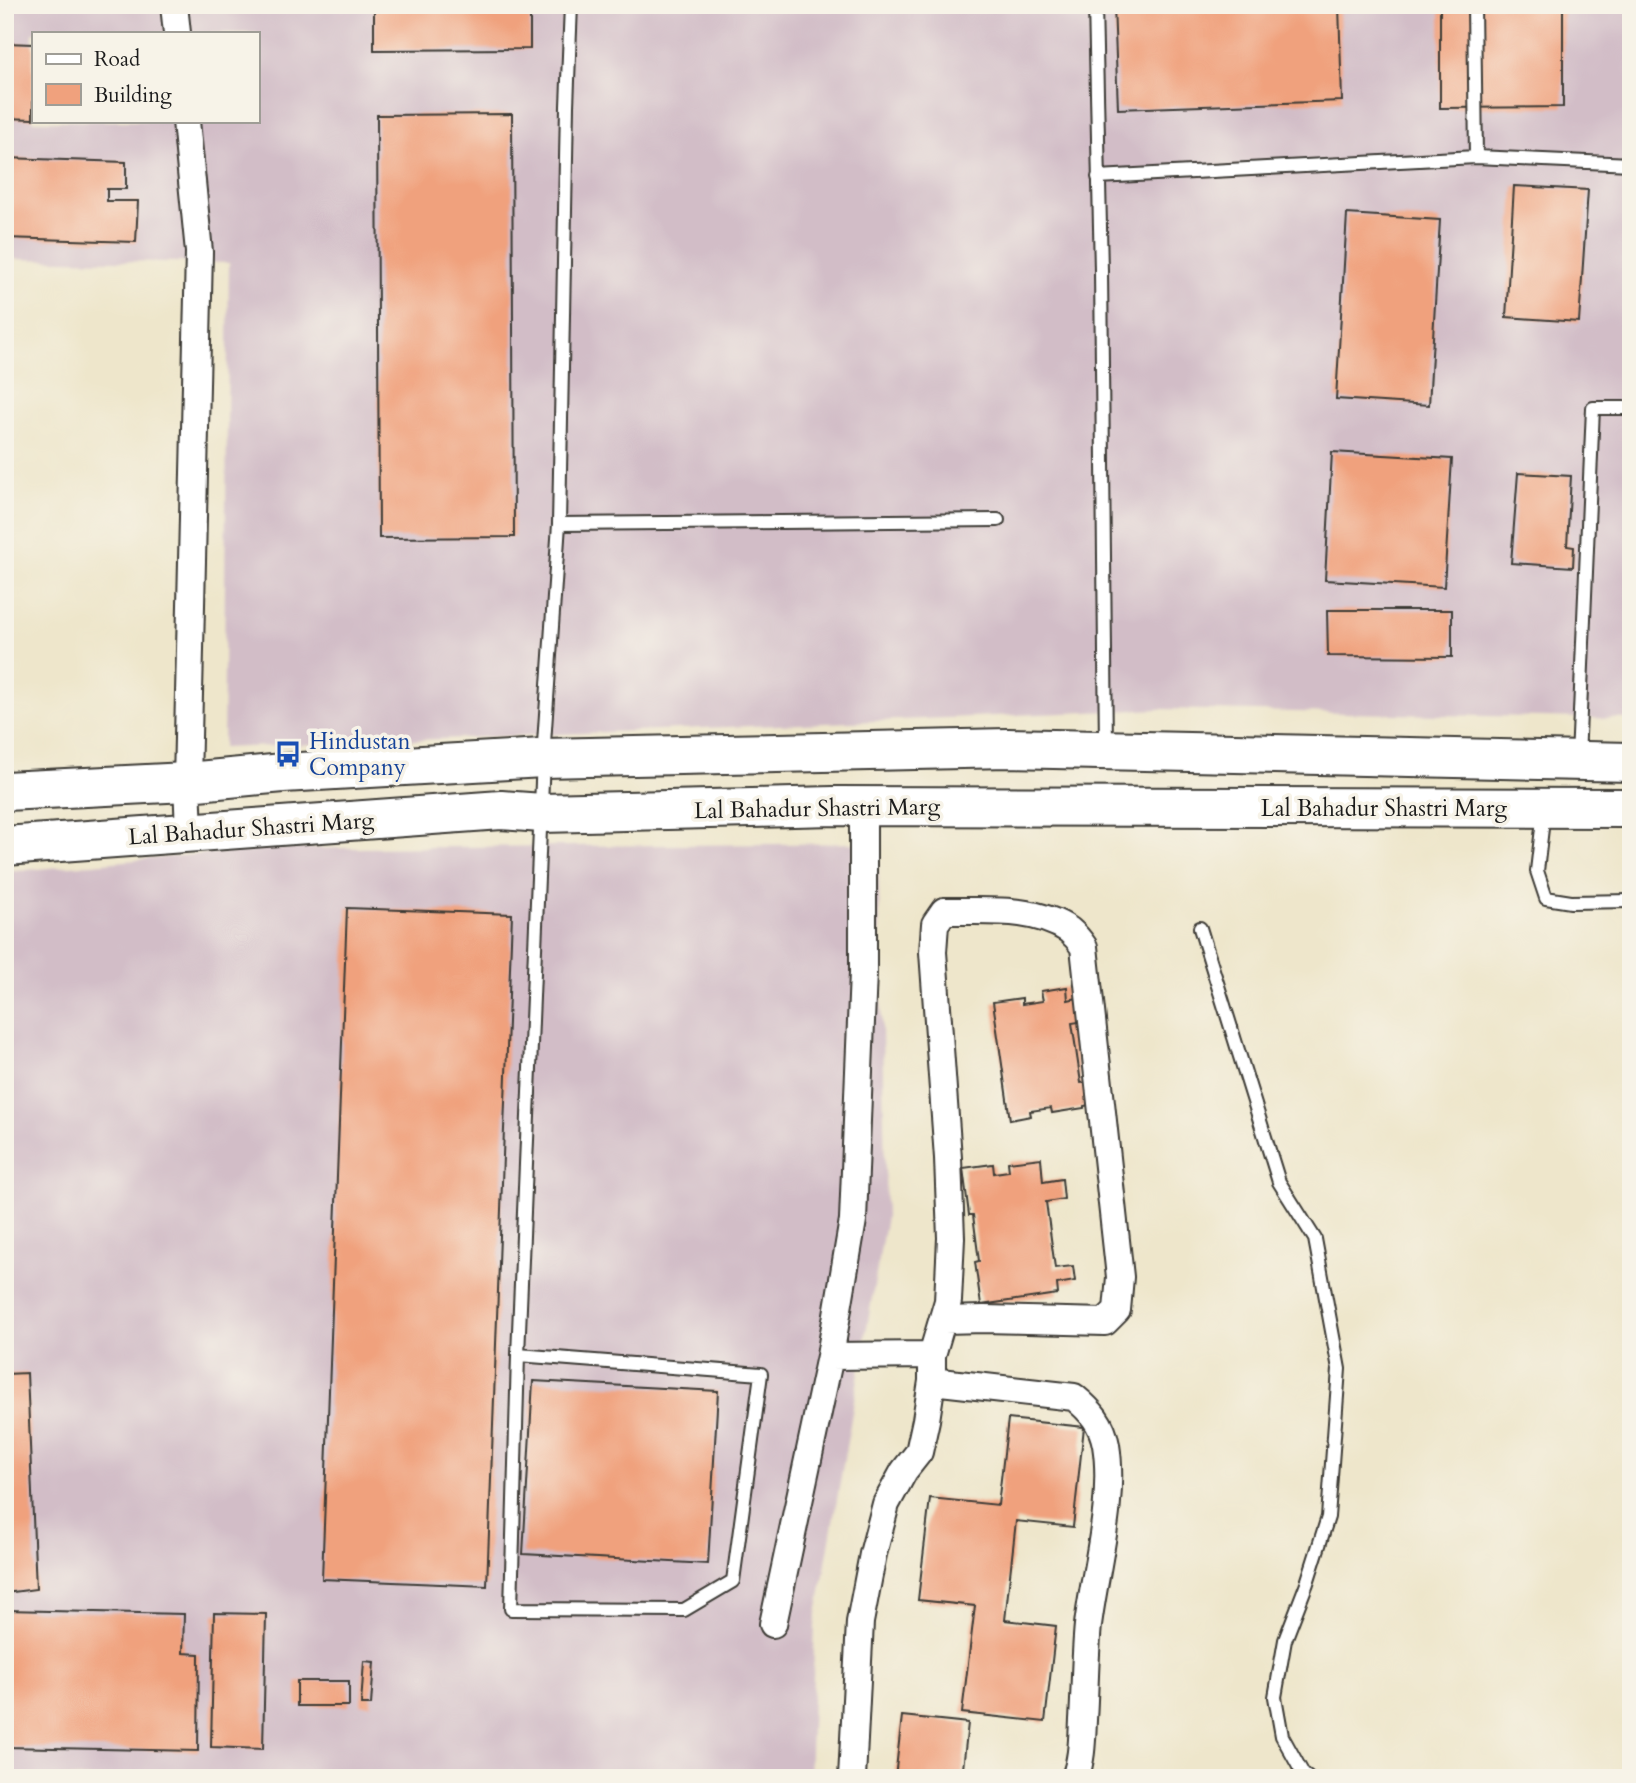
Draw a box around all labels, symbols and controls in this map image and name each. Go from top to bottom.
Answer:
legend [32,32,259,122]
text: Road [94,45,140,74]
text: Building [94,81,172,110]
place label: Hindustan Company [309,726,411,783]
bus stop icon: Hindustan Company [273,739,303,769]
street label: Lal Bahadur Shastri Marg [694,791,941,826]
street label: Lal Bahadur Shastri Marg [1261,793,1507,824]
street label: Lal Bahadur Shastri Marg [127,804,375,853]

